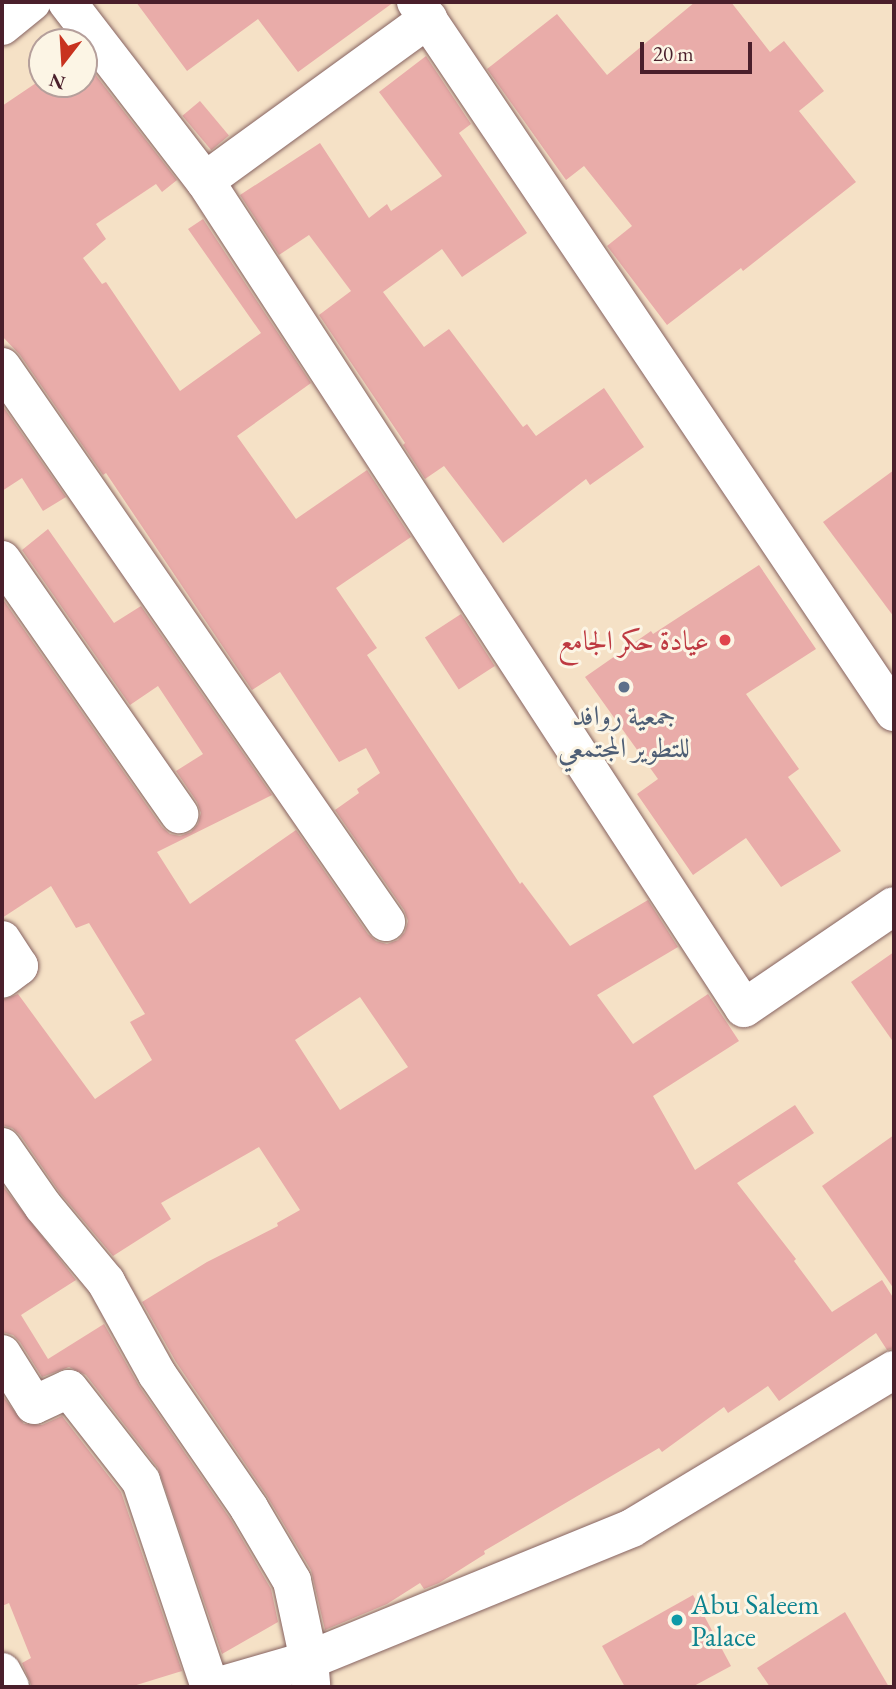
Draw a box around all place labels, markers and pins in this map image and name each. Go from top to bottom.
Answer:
place label: عيادة حكر الجامع [558,623,709,657]
marker: عيادة حكر الجامع [715,630,735,650]
marker: جمعية روافد للتطوير المجتمعي [616,679,632,695]
place label: جمعية روافد للتطوير المجتمعي [558,698,690,764]
place label: Abu Saleem Palace [691,1587,819,1653]
marker: Abu Saleem Palace [669,1612,685,1628]

